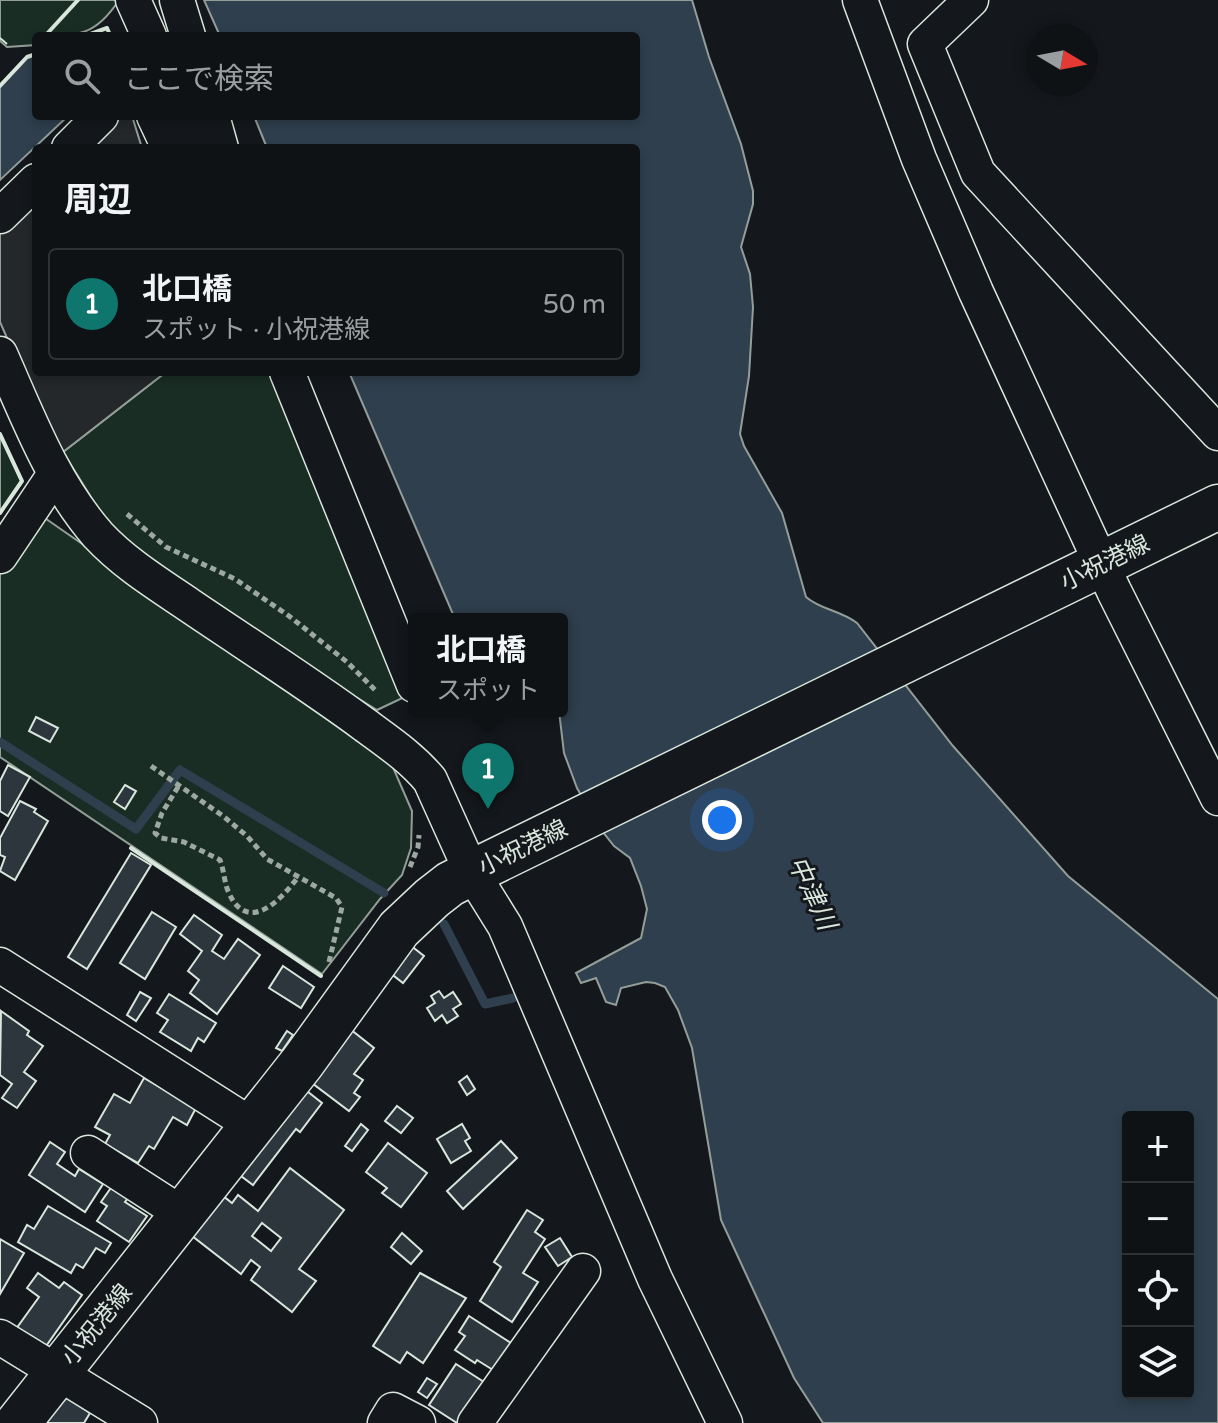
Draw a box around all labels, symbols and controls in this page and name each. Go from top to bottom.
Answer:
north arrow [1026,24,1098,96]
search box [32,32,640,120]
icon: search [60,54,104,98]
text: ここで検索 [124,61,274,98]
text: 周辺 [64,180,132,221]
text: 北口橋 [142,271,232,308]
text: 1 [84,289,100,320]
text: 50 m [543,289,606,320]
text: スポット · 小祝港線 [142,314,370,345]
street label: 小祝港線 [1056,529,1154,597]
popup [408,613,568,717]
text: 北口橋 [436,632,526,669]
text: スポット [436,675,540,706]
pin: 1 [462,743,514,809]
your location [702,800,742,840]
street label: 小祝港線 [474,814,572,882]
water label: 中津川 [781,851,844,938]
map controls [1122,1111,1194,1399]
button: + [1122,1111,1194,1183]
button: − [1122,1183,1194,1255]
button: locate [1122,1255,1194,1327]
street label: 小祝港線 [56,1279,138,1371]
button: layers [1122,1327,1194,1399]

